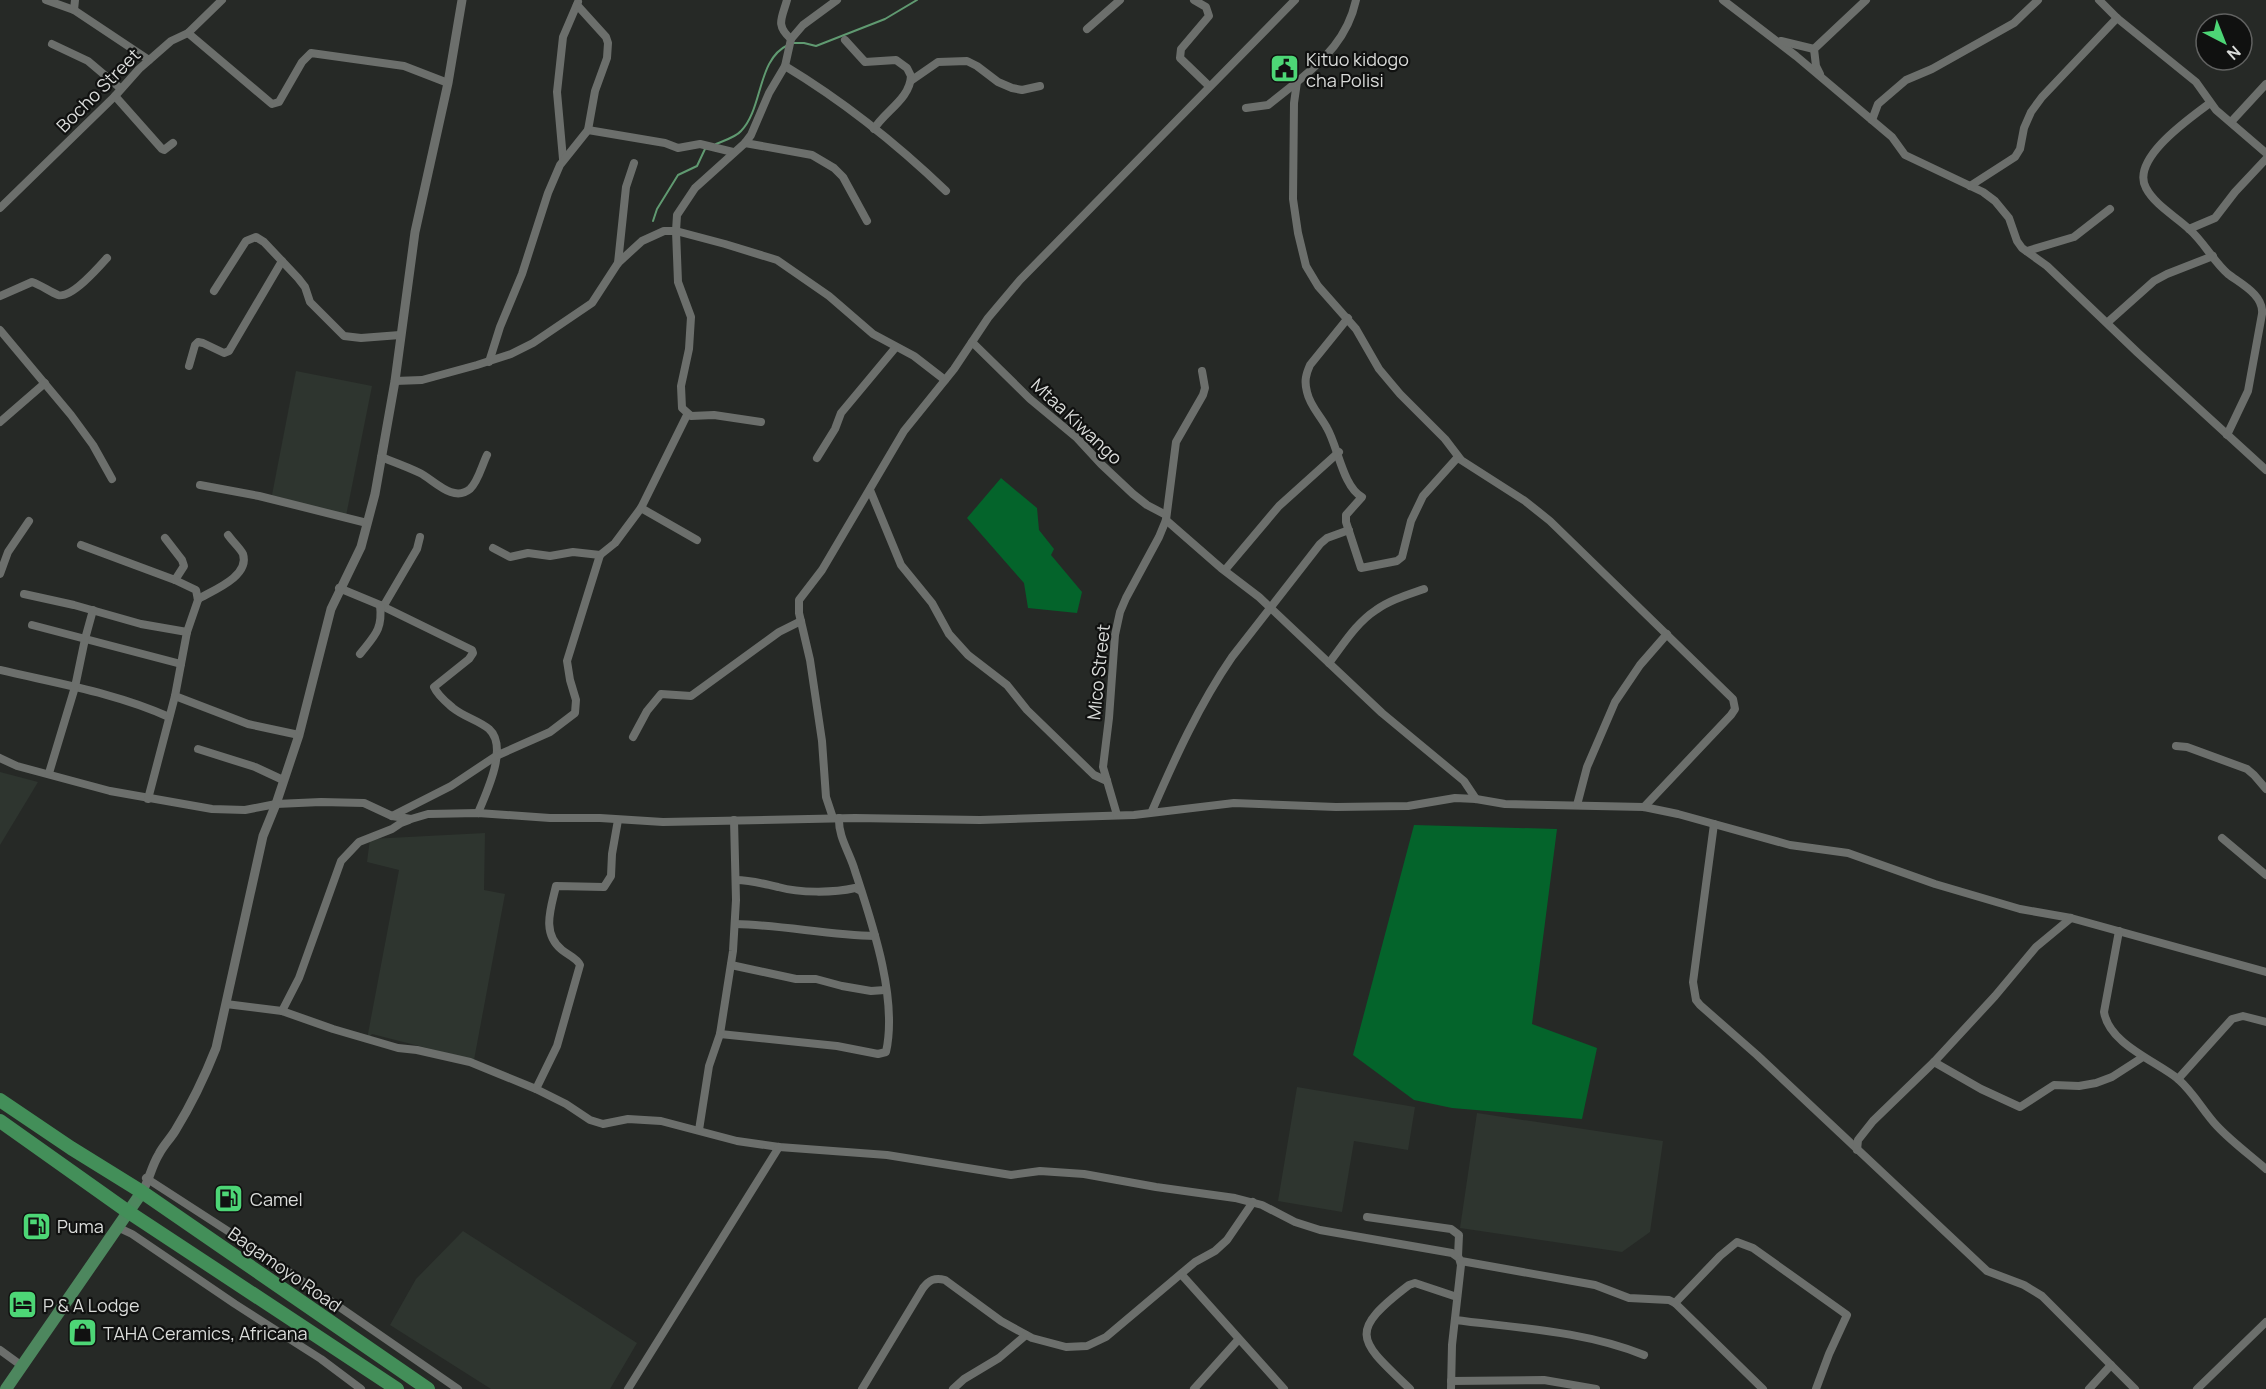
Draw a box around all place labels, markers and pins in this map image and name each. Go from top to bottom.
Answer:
place label: Kituo kidogo cha Polisi [1306,47,1409,92]
public building icon: Kituo kidogo cha Polisi [1269,53,1301,85]
fuel station icon: Camel [213,1183,245,1215]
place label: Camel [250,1187,303,1211]
fuel station icon: Puma [20,1210,52,1242]
place label: Puma [57,1214,104,1238]
hotel icon: P & A Lodge [6,1289,38,1321]
place label: P & A Lodge [43,1293,139,1317]
shop icon: TAHA Ceramics, Africana [66,1317,98,1349]
place label: TAHA Ceramics, Africana [103,1321,308,1345]

